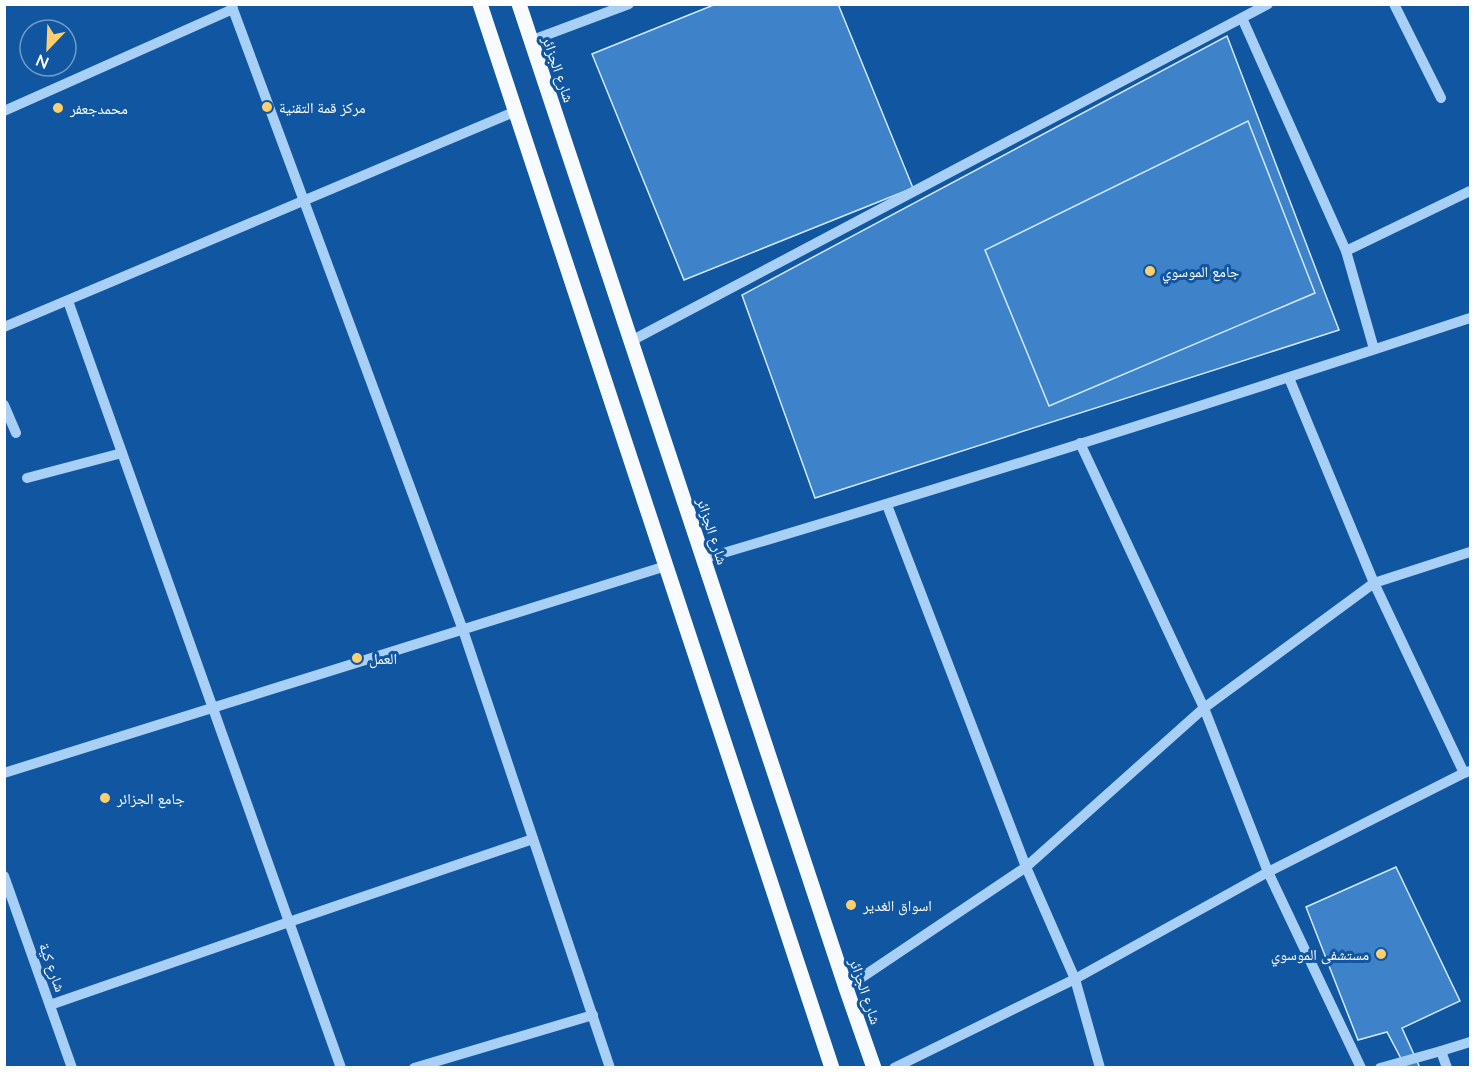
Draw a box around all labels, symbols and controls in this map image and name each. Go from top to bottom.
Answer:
north arrow [18,18,78,78]
street label: شارع الجزائر [537,33,579,105]
text: N [33,51,51,73]
place label: مركز قمة التقنية [279,98,366,117]
place label: محمدجعفر [69,99,128,118]
marker: مركز قمة التقنية [260,100,274,114]
marker: محمدجعفر [51,101,65,115]
place label: جامع الموسوي [1162,262,1240,284]
marker: جامع الموسوي [1143,264,1157,278]
street label: شارع الجزائر [692,494,732,567]
place label: العمل [369,649,397,669]
marker: العمل [350,651,364,665]
place label: جامع الجزائر [116,789,185,809]
marker: جامع الجزائر [98,791,112,805]
place label: اسواق الغدير [862,896,932,916]
marker: اسواق الغدير [844,898,858,912]
street label: شارع كية [34,940,70,995]
place label: مستشفى الموسوي [1271,945,1369,967]
marker: مستشفى الموسوي [1374,947,1388,961]
street label: شارع الجزائر [844,955,886,1027]

